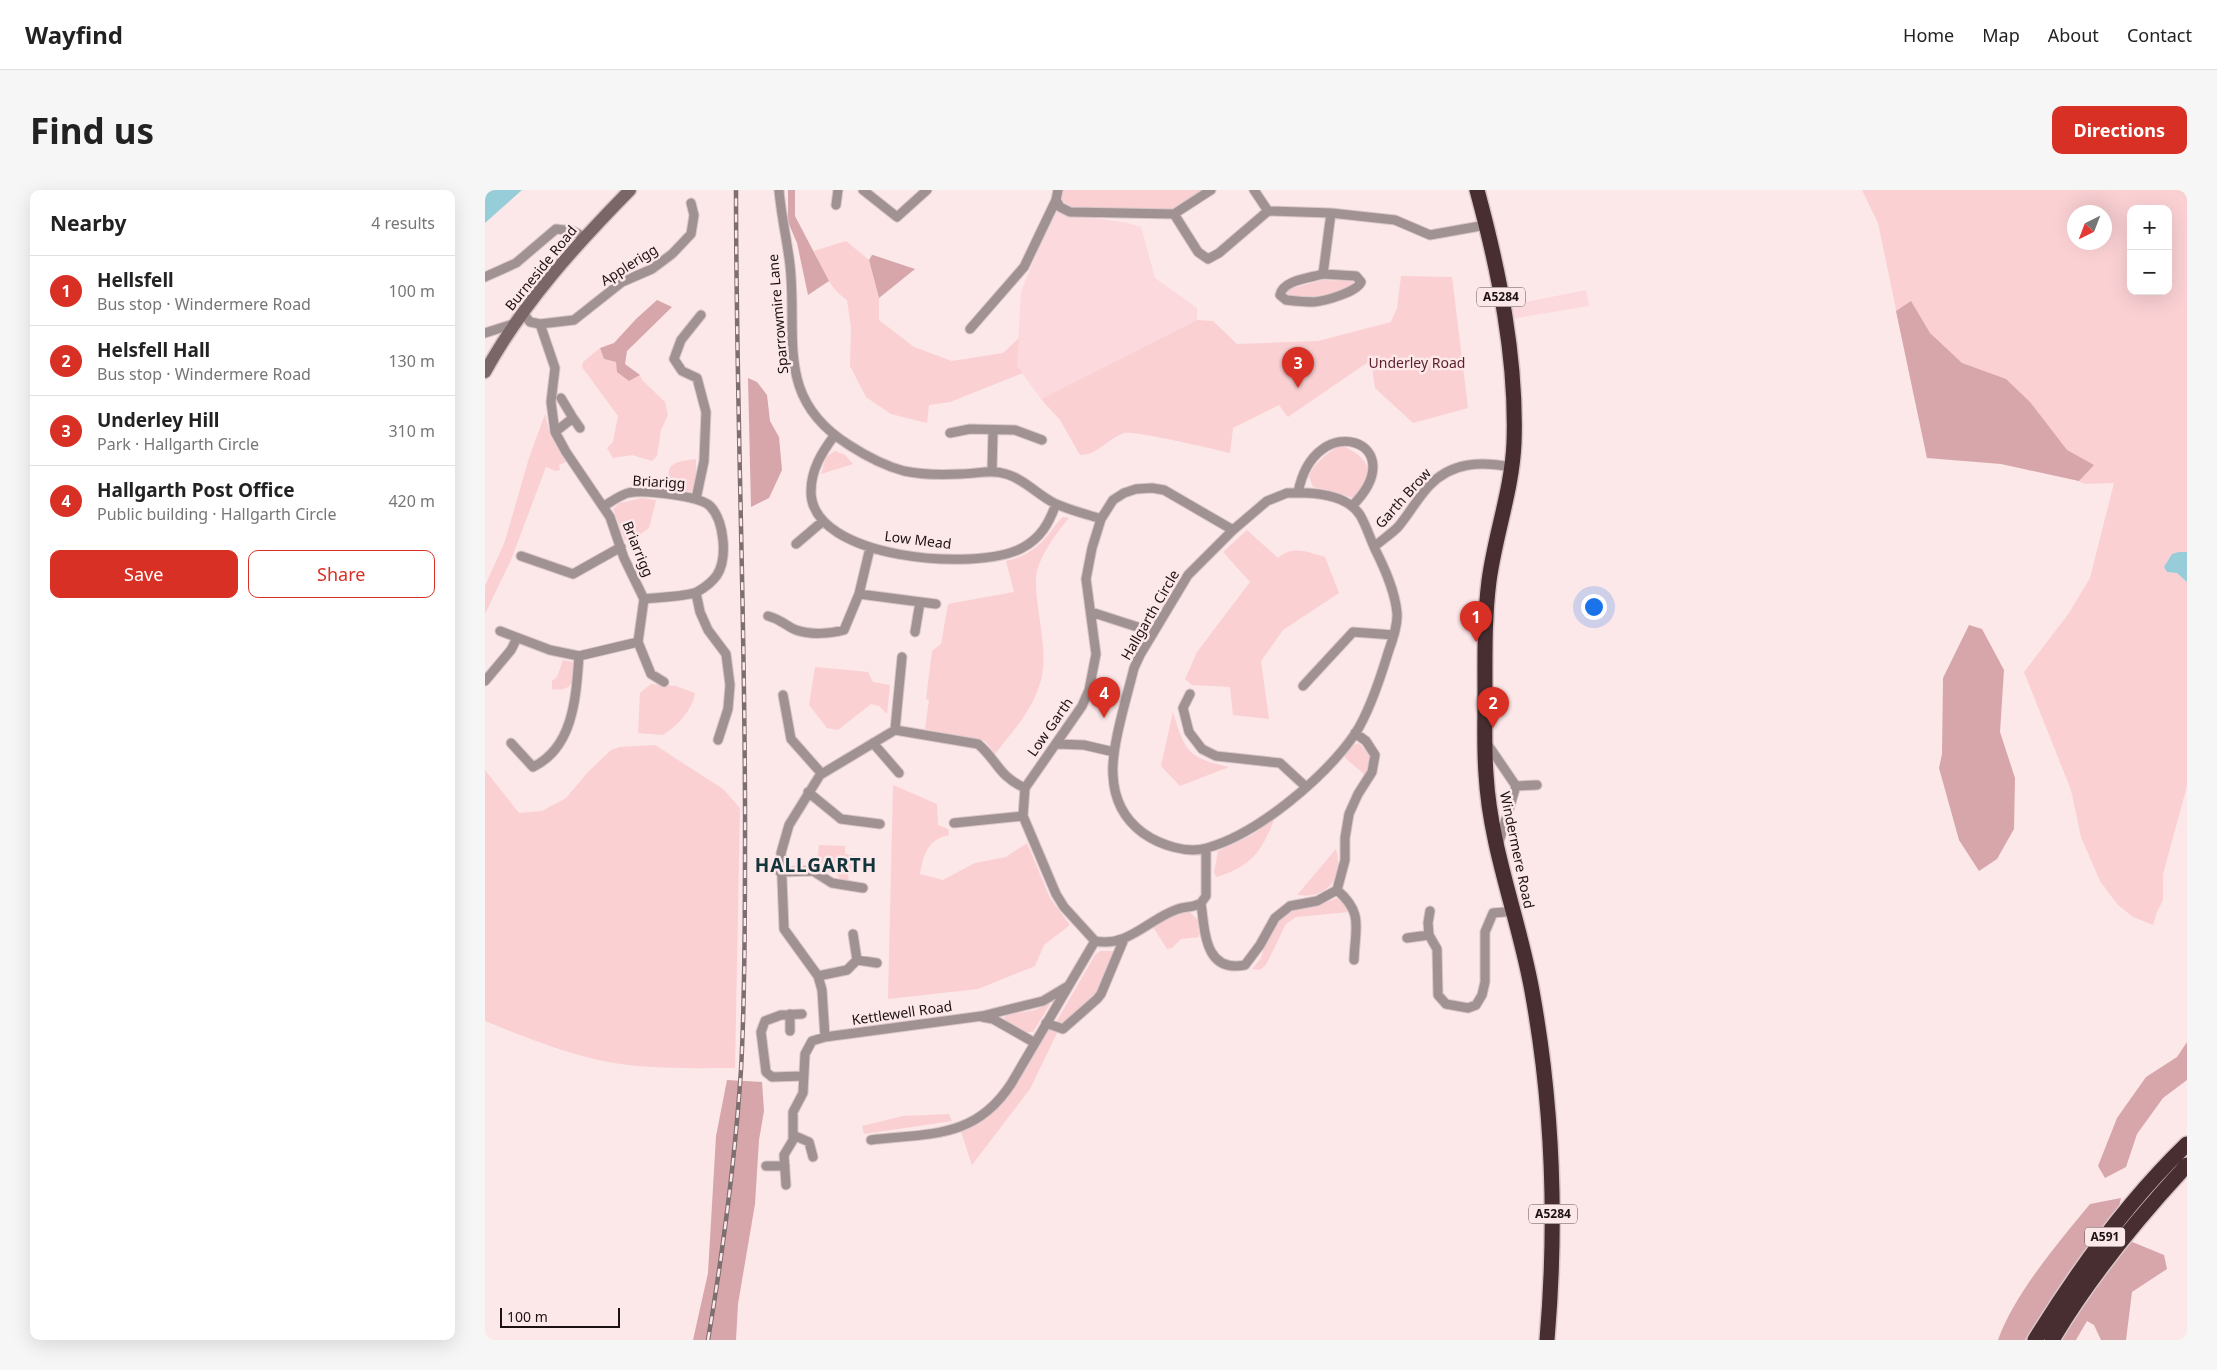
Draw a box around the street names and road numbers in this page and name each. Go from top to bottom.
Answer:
street label: Burneside Road [500,221,581,314]
street label: Applerigg [596,239,661,290]
street label: Sparrowmire Lane [763,253,792,375]
road number: A5284 [1477,288,1525,306]
street label: Garth Brow [1370,463,1435,532]
street label: Briarigg [632,471,686,492]
street label: Briarrigg [619,518,658,580]
street label: Low Mead [884,526,953,553]
street label: Hallgarth Circle [1116,566,1183,663]
street label: Low Garth [1022,694,1077,760]
street label: Windermere Road [1496,790,1539,910]
street label: Kettlewell Road [850,996,953,1029]
road number: A5284 [1529,1204,1577,1224]
road number: A591 [2085,1228,2125,1246]

